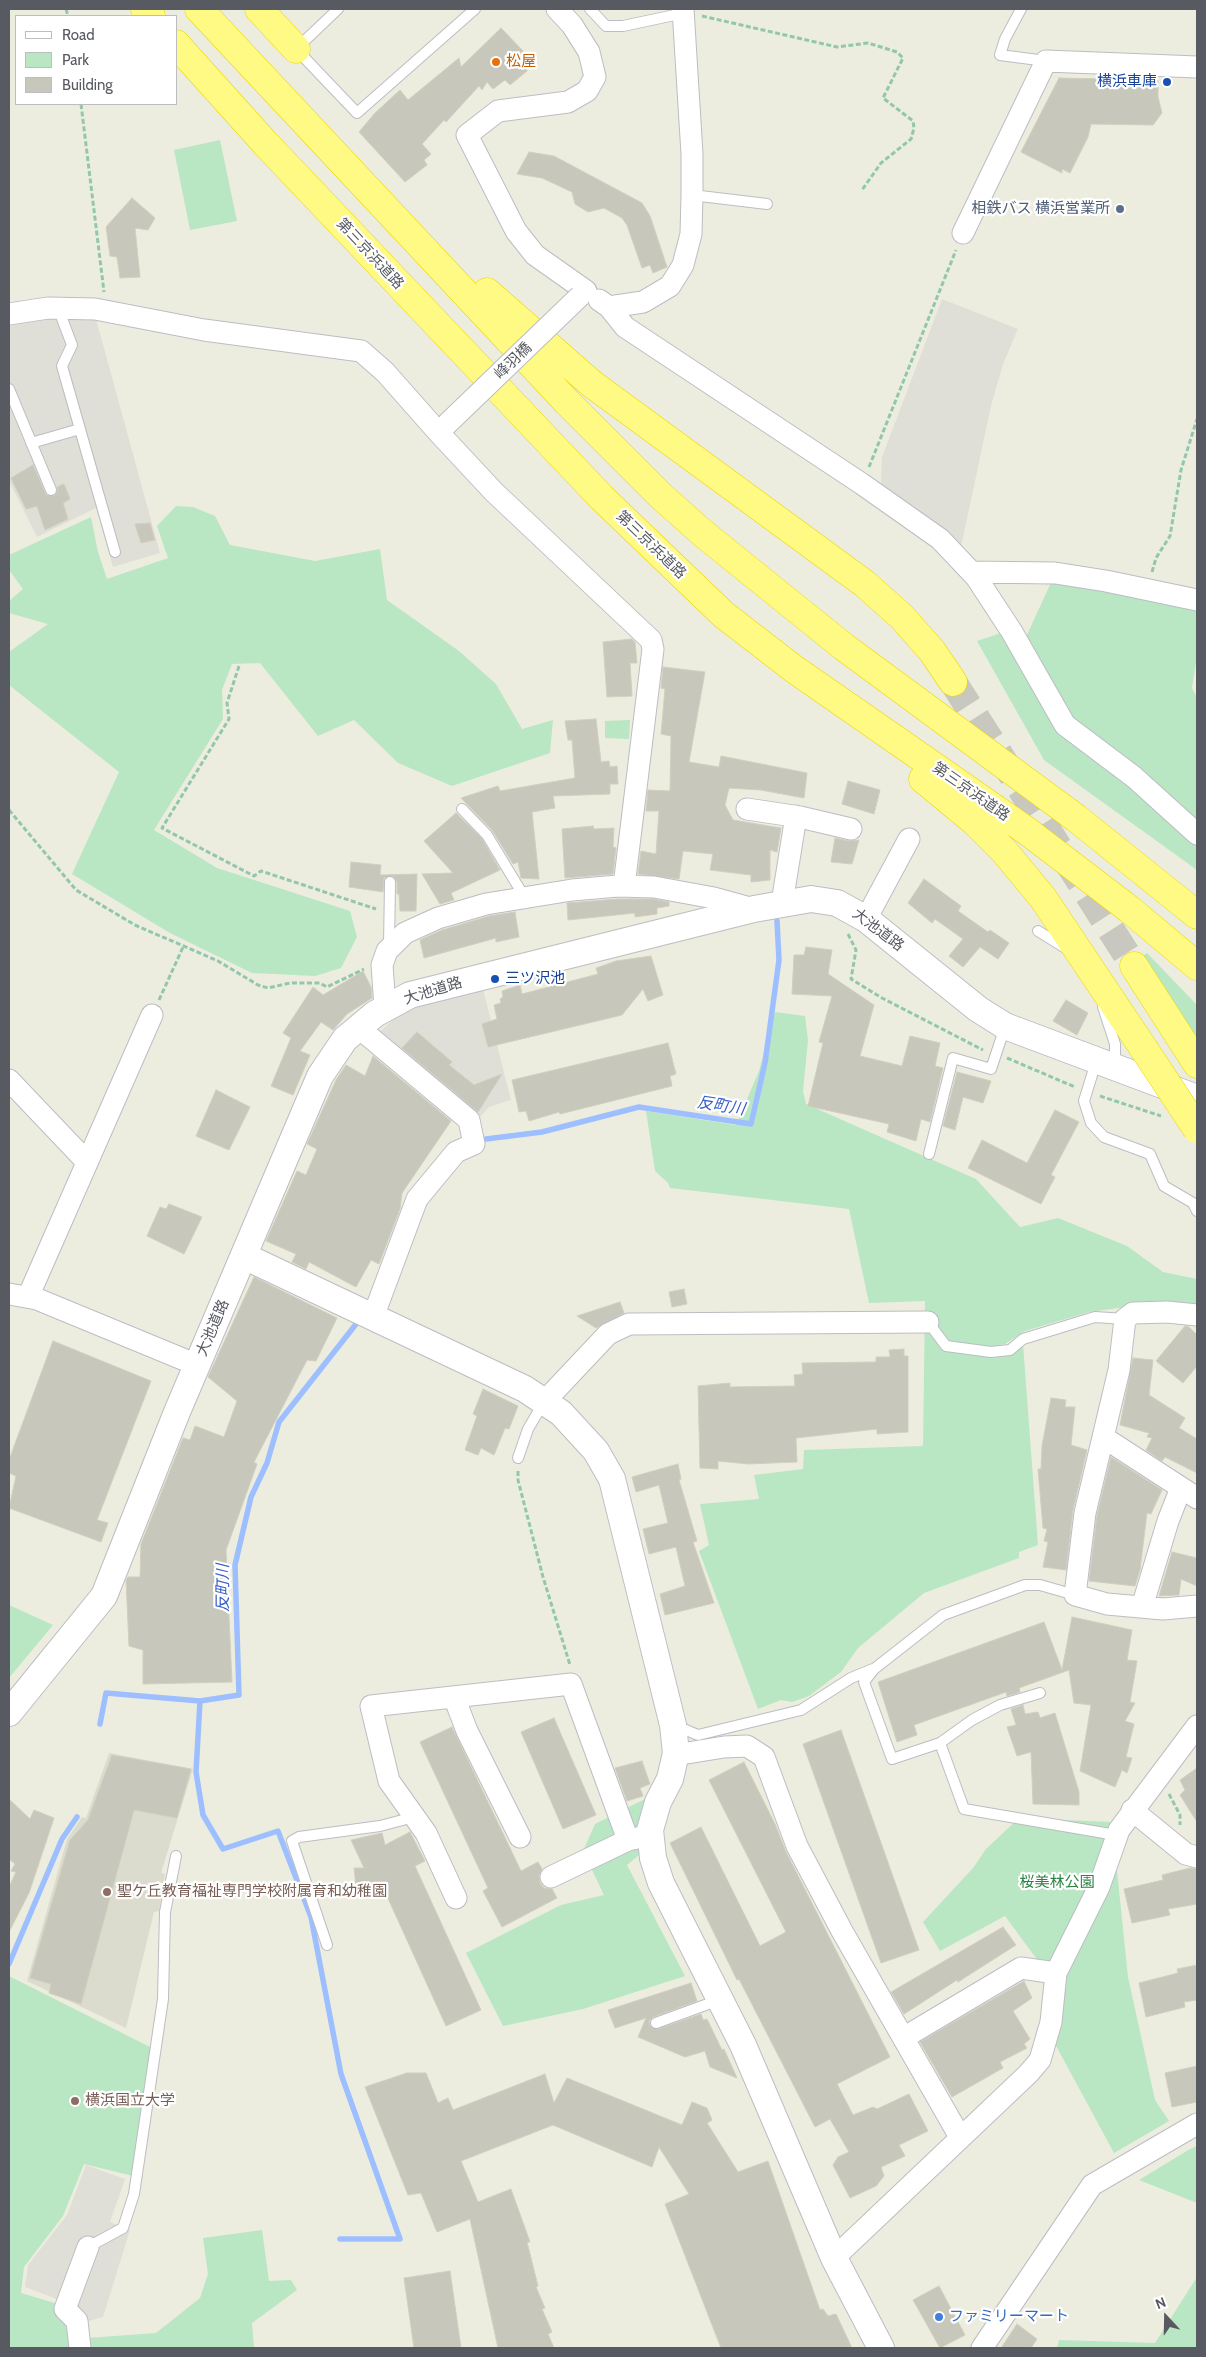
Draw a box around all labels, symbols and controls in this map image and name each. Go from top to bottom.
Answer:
legend [15,15,178,105]
text: Road [62,26,95,44]
text: Park [62,51,89,69]
place label: 松屋 [506,53,536,71]
marker: 松屋 [490,56,502,68]
place label: 横浜車庫 [1097,73,1157,91]
text: Building [62,76,113,94]
marker: 横浜車庫 [1161,76,1173,88]
place label: 相鉄バス 横浜営業所 [972,200,1110,218]
marker: 相鉄バス 横浜営業所 [1114,203,1126,215]
street label: 第三京浜道路 [333,215,407,293]
street label: 峰羽橋 [491,339,535,383]
street label: 第三京浜道路 [612,507,690,583]
street label: 第三京浜道路 [929,759,1013,825]
street label: 大池道路 [849,905,907,955]
place label: 三ツ沢池 [505,970,565,988]
marker: 三ツ沢池 [489,973,501,985]
street label: 大池道路 [402,974,464,1008]
water label: 反町川 [696,1093,746,1119]
street label: 大池道路 [193,1297,233,1359]
water label: 反町川 [213,1564,233,1612]
park label: 桜美林公園 [1020,1874,1094,1892]
place label: 聖ケ丘教育福祉専門学校附属育和幼稚園 [117,1883,387,1901]
marker: 聖ケ丘教育福祉専門学校附属育和幼稚園 [101,1886,113,1898]
place label: 横浜国立大学 [85,2092,175,2110]
marker: 横浜国立大学 [69,2095,81,2107]
north arrow [1141,2292,1191,2342]
text: N [1153,2293,1168,2313]
place label: ファミリーマート [949,2308,1069,2326]
marker: ファミリーマート [933,2311,945,2323]

